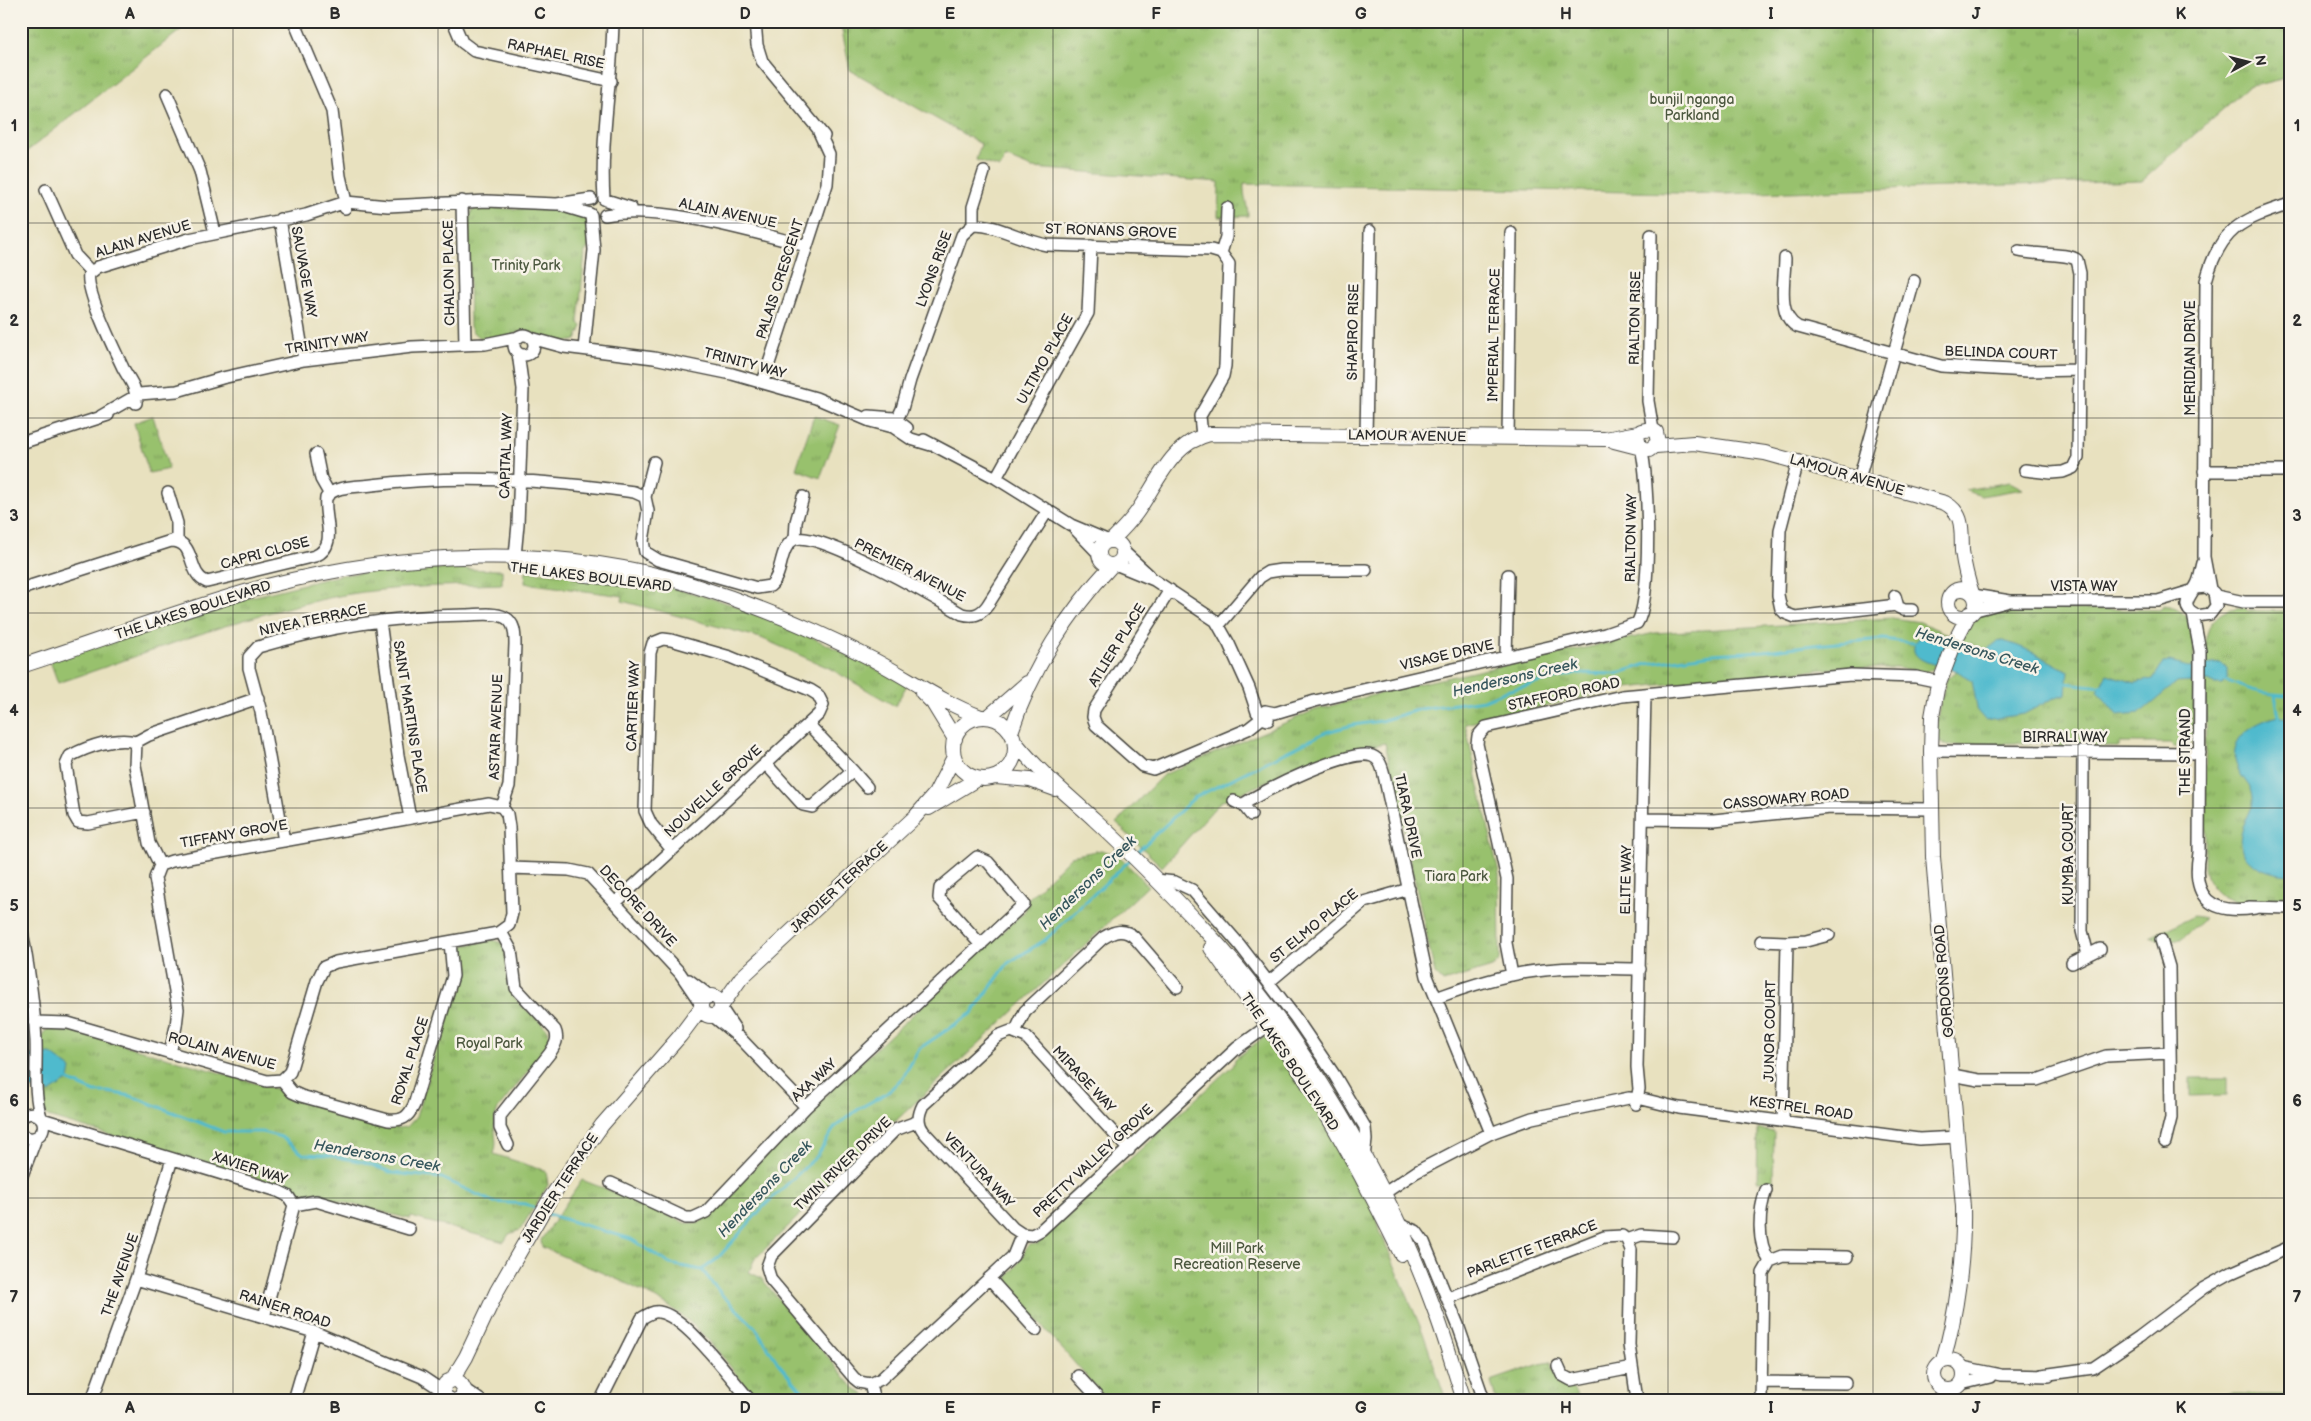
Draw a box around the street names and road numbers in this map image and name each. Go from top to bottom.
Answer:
street label: RAPHAEL RISE [506,35,606,73]
street label: ALAIN AVENUE [678,194,778,232]
street label: ALAIN AVENUE [93,216,193,262]
street label: PALAIS CRESCENT [753,216,808,341]
street label: CHALON PLACE [440,220,458,326]
street label: ST RONANS GROVE [1045,220,1177,242]
street label: SAUVAGE WAY [288,225,321,320]
street label: LYONS RISE [912,229,956,309]
street label: IMPERIAL TERRACE [1484,268,1504,402]
street label: RIALTON RISE [1626,271,1644,365]
street label: SHAPIRO RISE [1344,283,1362,381]
street label: MERIDIAN DRIVE [2182,300,2199,416]
street label: ULTIMO PLACE [1013,311,1077,407]
street label: TRINITY WAY [284,328,371,358]
street label: BELINDA COURT [1944,343,2058,363]
street label: TRINITY WAY [702,344,789,382]
street label: CAPITAL WAY [496,412,516,499]
street label: LAMOUR AVENUE [1348,426,1466,446]
street label: LAMOUR AVENUE [1788,450,1906,500]
street label: RIALTON WAY [1622,493,1640,583]
street label: CAPRI CLOSE [219,533,311,573]
street label: PREMIER AVENUE [852,535,968,605]
street label: THE LAKES BOULEVARD [509,559,673,595]
street label: THE LAKES BOULEVARD [113,577,273,643]
street label: VISTA WAY [2050,578,2118,595]
street label: NIVEA TERRACE [258,600,368,640]
street label: ATLIER PLACE [1085,600,1149,690]
street label: VISAGE DRIVE [1399,636,1495,674]
street label: SAINT MARTINS PLACE [390,639,430,795]
street label: CARTIER WAY [623,660,643,752]
street label: ASTAIR AVENUE [486,674,506,780]
street label: STAFFORD ROAD [1506,674,1622,714]
street label: THE STRAND [2177,708,2194,796]
street label: BIRRALI WAY [2022,729,2108,746]
street label: NOUVELLE GROVE [661,741,765,841]
street label: TIARA DRIVE [1391,772,1425,860]
street label: CASSOWARY ROAD [1722,785,1850,813]
street label: KUMBA COURT [2060,802,2077,905]
street label: TIFFANY GROVE [179,816,289,852]
street label: JARDIER TERRACE [787,837,891,937]
street label: ELITE WAY [1617,844,1635,915]
street label: DECORE DRIVE [596,862,680,950]
street label: ST ELMO PLACE [1267,885,1361,967]
street label: GORDONS ROAD [1931,924,1957,1038]
street label: JUNOR COURT [1761,979,1779,1082]
street label: THE LAKES BOULEVARD [1237,990,1343,1134]
street label: ROYAL PLACE [388,1015,432,1107]
street label: ROLAIN AVENUE [166,1028,278,1074]
street label: MIRAGE WAY [1049,1042,1120,1116]
street label: AXA WAY [788,1054,841,1105]
street label: KESTREL ROAD [1748,1092,1854,1124]
street label: PRETTY VALLEY GROVE [1029,1101,1157,1221]
street label: TWIN RIVER DRIVE [791,1113,895,1215]
street label: VENTURA WAY [940,1129,1018,1211]
street label: JARDIER TERRACE [518,1130,602,1246]
street label: XAVIER WAY [209,1148,290,1188]
street label: PARLETTE TERRACE [1465,1216,1599,1282]
street label: THE AVENUE [98,1231,142,1319]
street label: RAINER ROAD [237,1286,333,1332]

